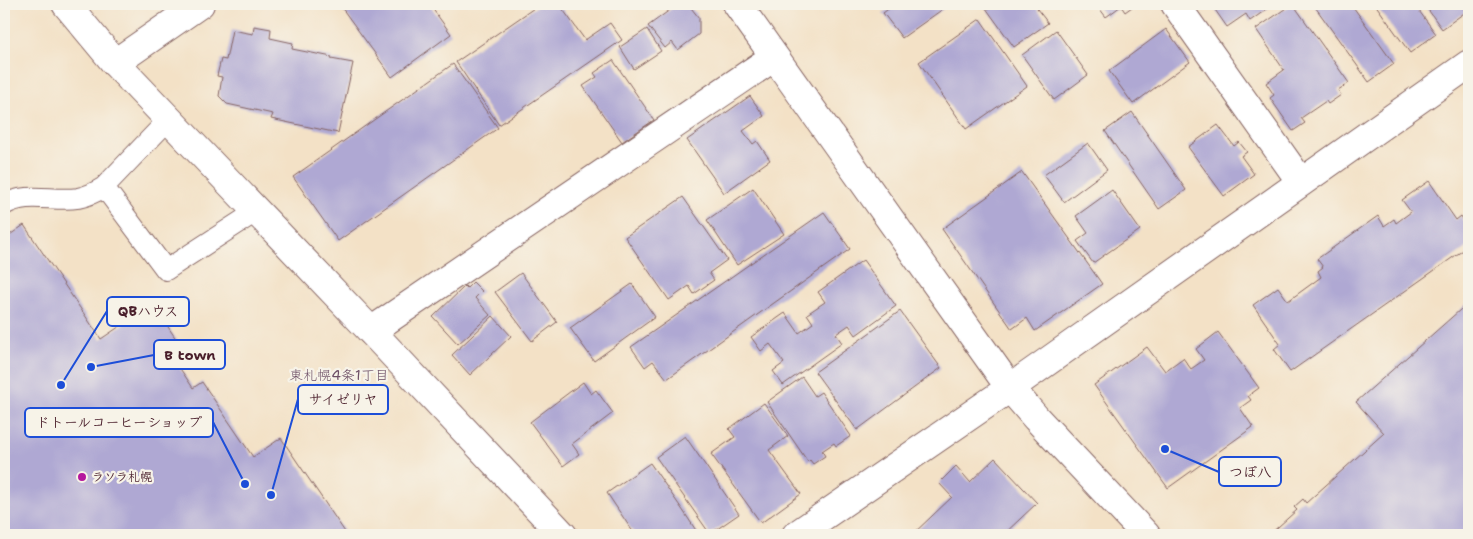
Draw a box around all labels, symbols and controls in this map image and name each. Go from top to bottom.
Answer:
callout: QBハウス [107,297,189,326]
text: QBハウス [118,302,178,320]
callout: B town [154,340,225,369]
text: B town [164,346,216,364]
district label: 東札幌4条1丁目 [289,366,389,384]
callout: サイゼリヤ [298,385,388,414]
text: サイゼリヤ [308,390,378,408]
callout: ドトールコーヒーショップ [25,408,213,437]
text: ドトールコーヒーショップ [36,413,202,431]
callout: つぼ八 [1219,457,1281,486]
text: つぼ八 [1229,463,1271,481]
place label: ラソラ札幌 [92,469,152,485]
marker: ラソラ札幌 [76,471,88,483]

